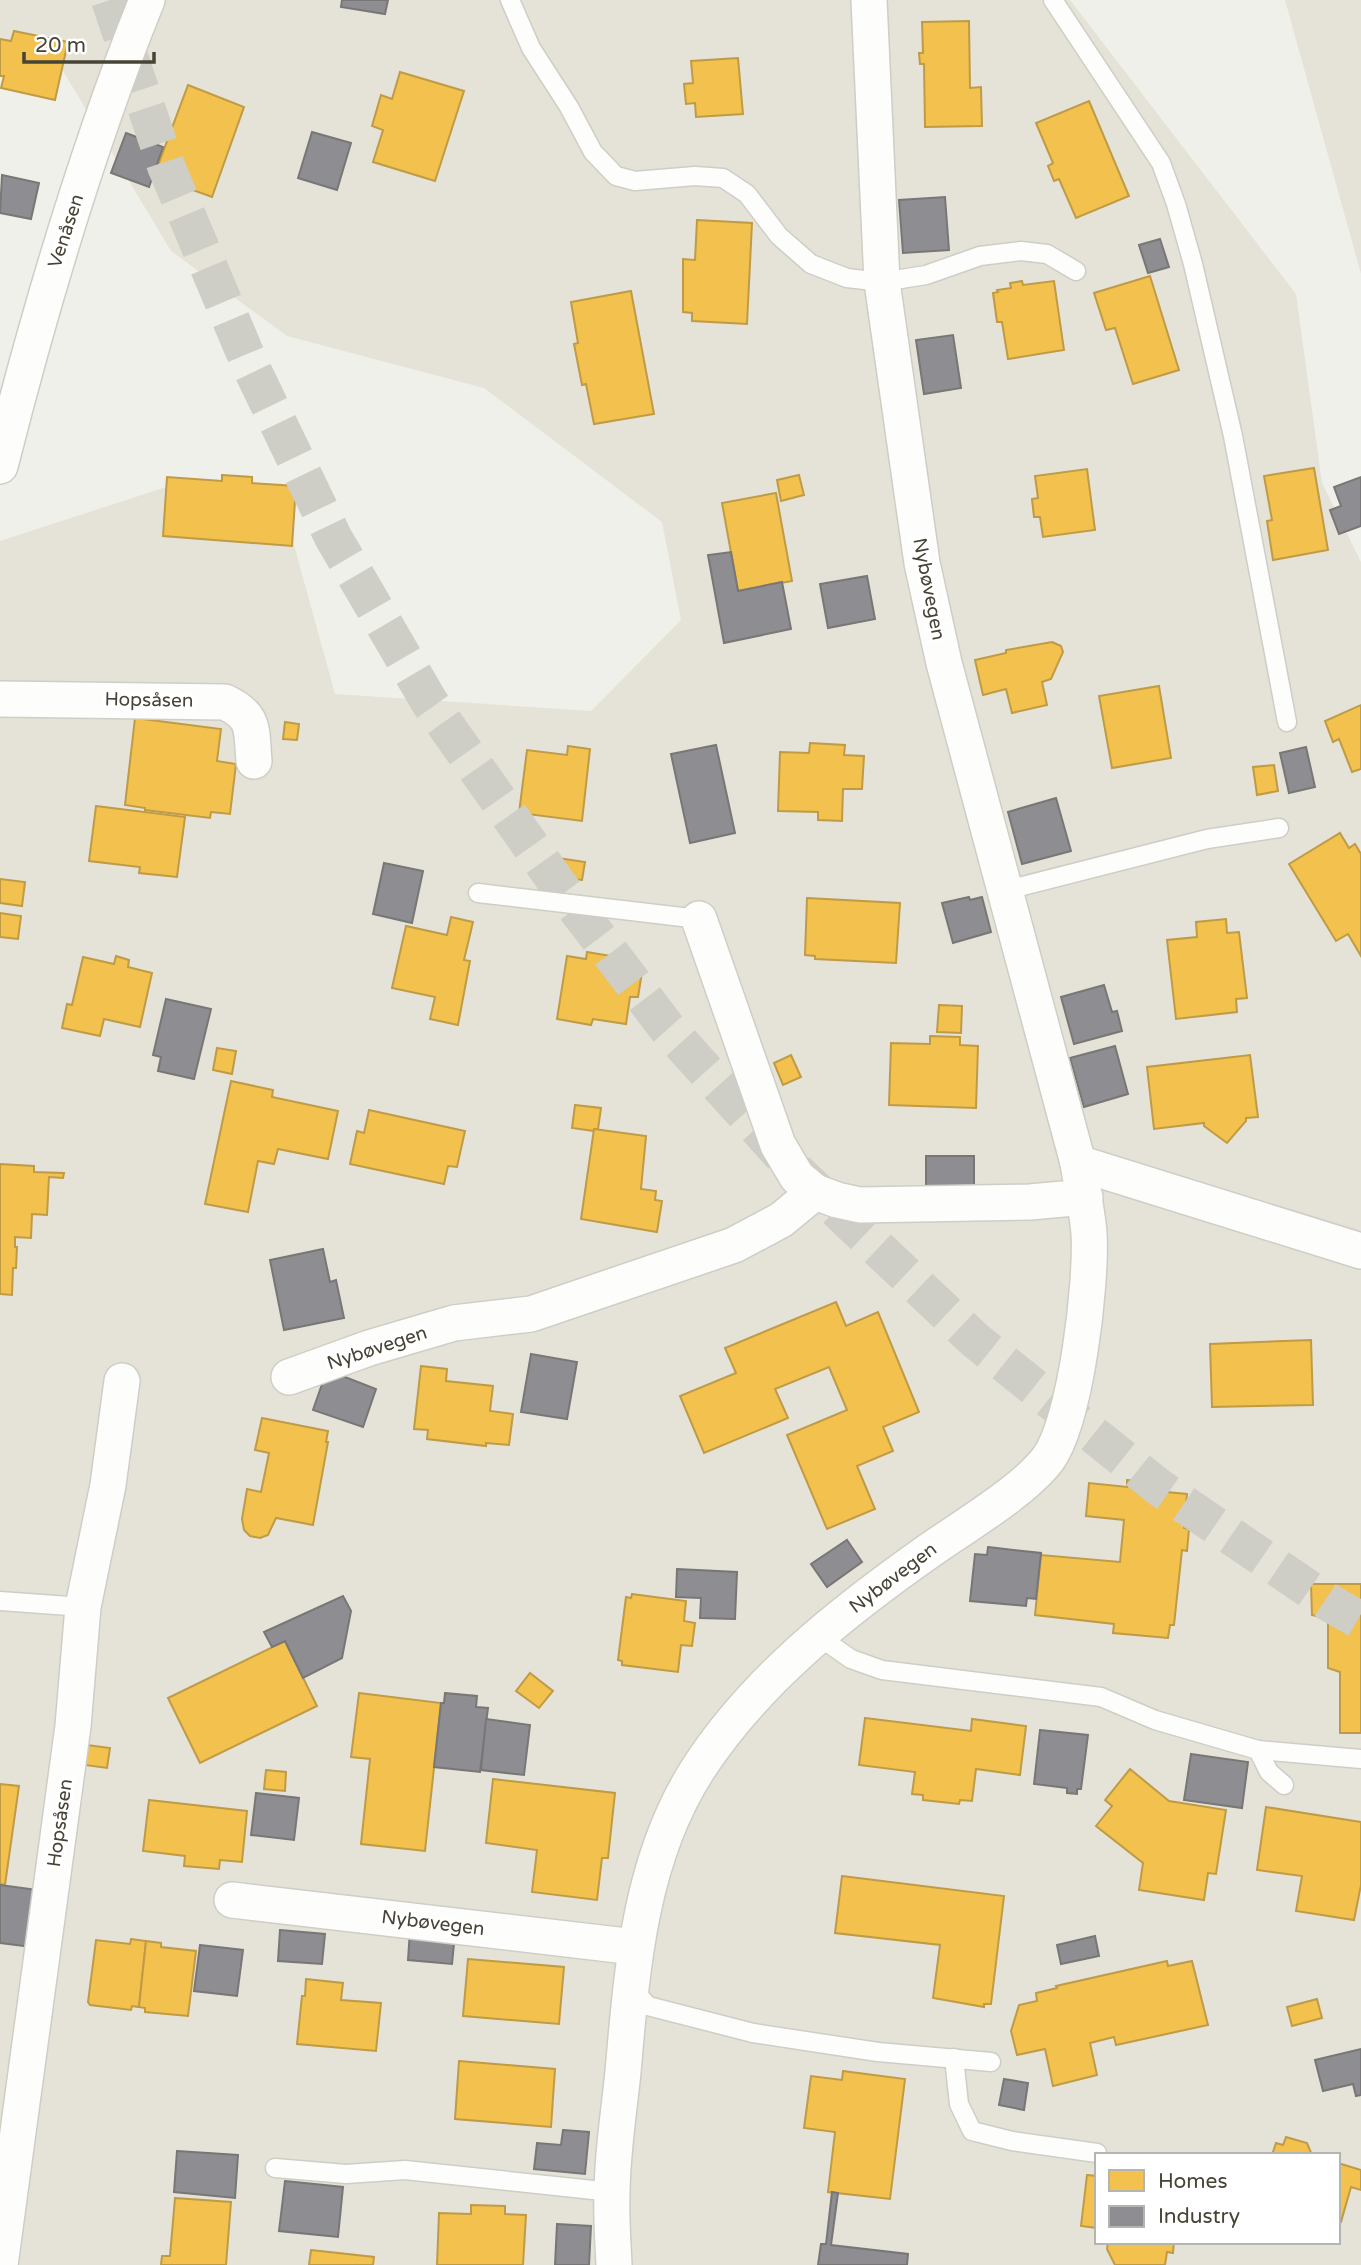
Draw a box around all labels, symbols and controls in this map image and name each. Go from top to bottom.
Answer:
scale bar [24,21,154,65]
text: 20 m [35,33,86,58]
street label: Venåsen [44,191,88,271]
street label: Nybøvegen [908,536,950,642]
street label: Hopsåsen [104,688,194,712]
street label: Nybøvegen [324,1322,430,1374]
street label: Nybøvegen [845,1538,941,1618]
street label: Hopsåsen [43,1777,77,1869]
street label: Nybøvegen [380,1906,486,1940]
legend [1095,2153,1340,2244]
text: Homes [1158,2169,1228,2194]
text: Industry [1158,2204,1240,2229]

